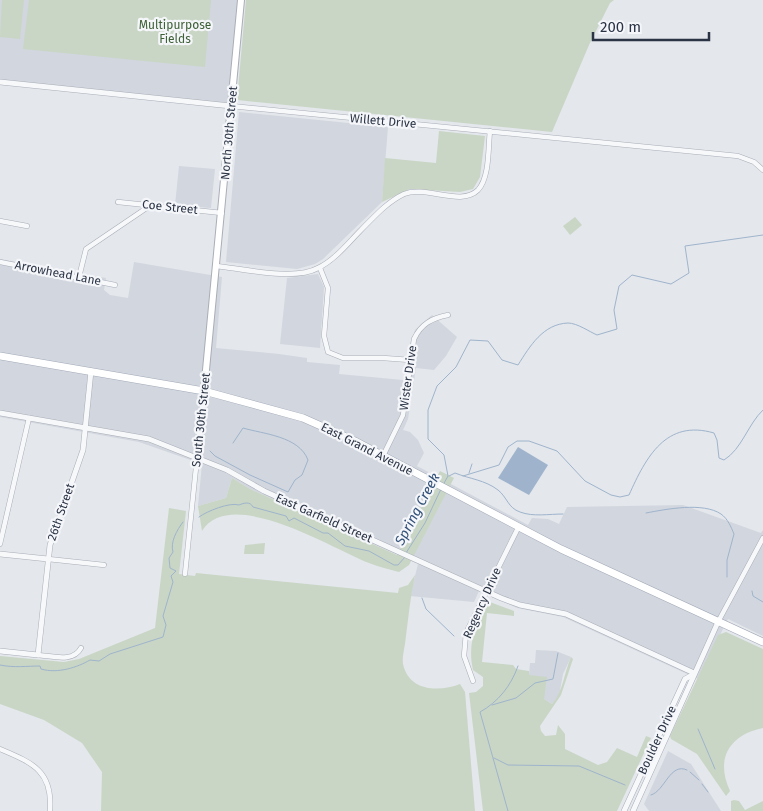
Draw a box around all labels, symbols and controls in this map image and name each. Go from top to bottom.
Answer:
scale bar [593,10,709,42]
park label: Multipurpose Fields [139,18,211,46]
text: 200 m [600,18,641,36]
street label: North 30th Street [218,85,240,181]
street label: Willett Drive [349,111,417,131]
street label: Coe Street [142,197,199,217]
street label: Arrowhead Lane [14,258,102,288]
street label: Wister Drive [397,345,419,411]
street label: South 30th Street [189,371,213,468]
street label: East Grand Avenue [319,420,415,478]
water label: Spring Creek [391,470,444,549]
street label: 26th Street [45,481,78,542]
street label: East Garfield Street [273,490,375,546]
street label: Regency Drive [460,565,504,641]
street label: Boulder Drive [635,703,679,777]

